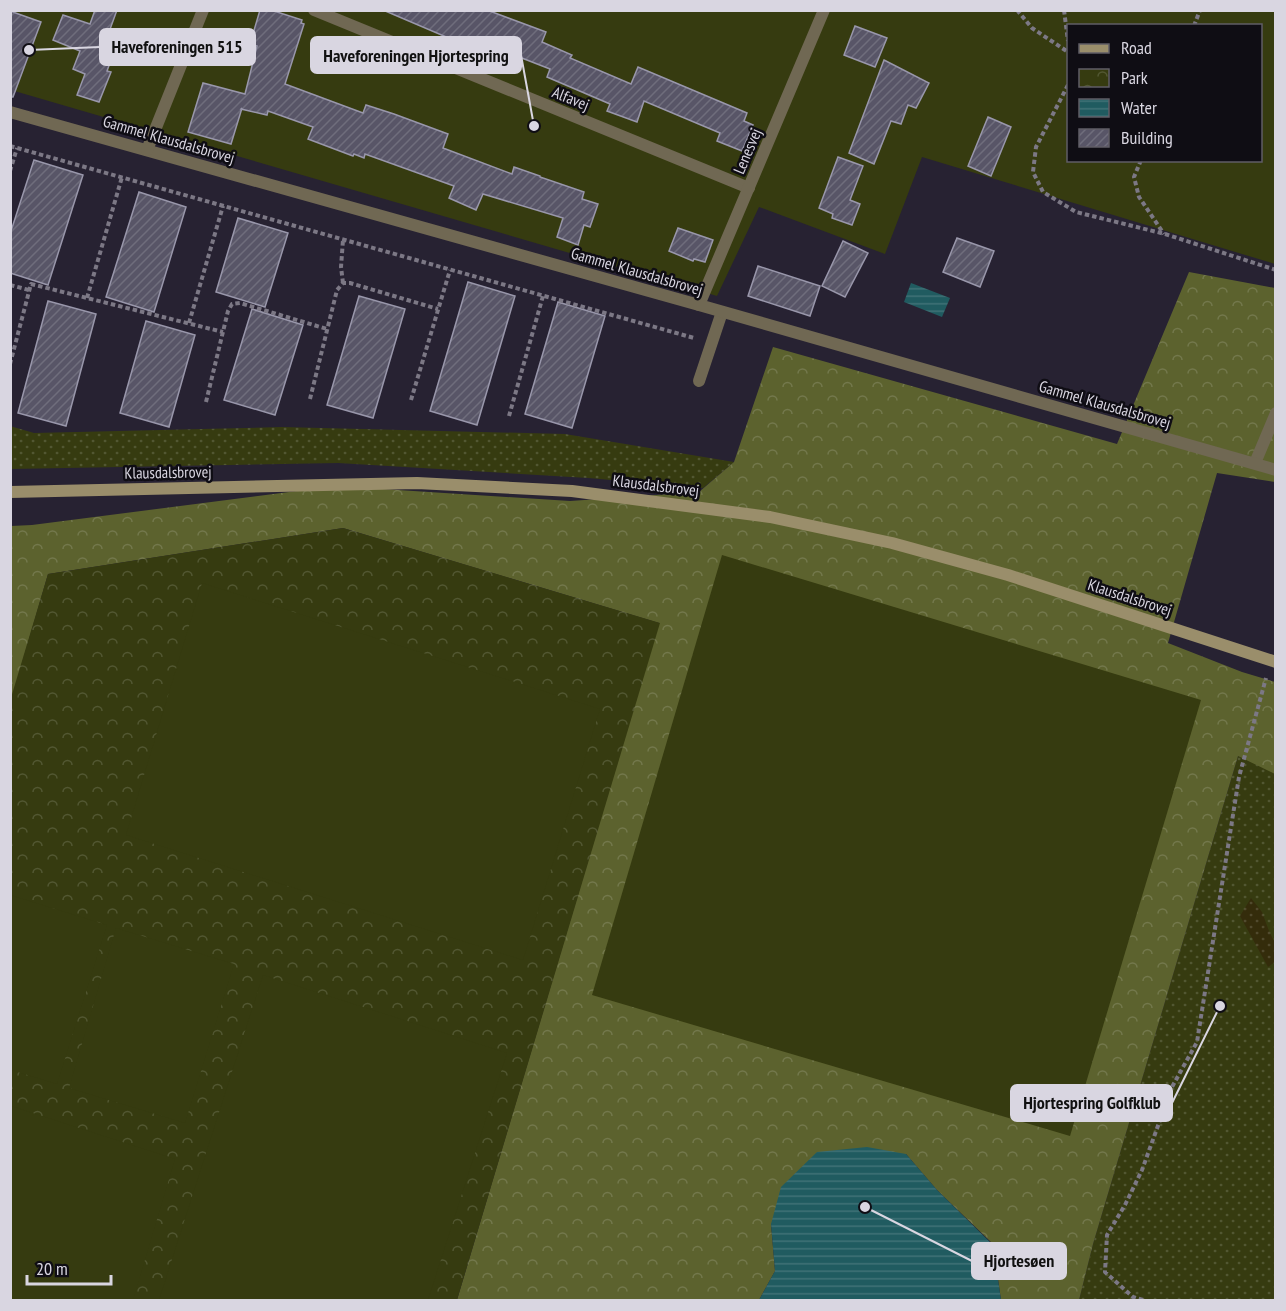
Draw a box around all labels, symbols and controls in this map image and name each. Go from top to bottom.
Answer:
legend [1067,24,1262,162]
callout: Haveforeningen 515 [100,29,255,65]
text: Haveforeningen 515 [111,35,243,58]
text: Road [1121,36,1152,59]
callout: Haveforeningen Hjortespring [311,37,521,73]
text: Haveforeningen Hjortespring [323,44,509,67]
text: Park [1121,66,1148,89]
street label: Alfavej [550,82,592,114]
text: Water [1121,96,1157,119]
street label: Gammel Klausdalsbrovej [101,111,237,167]
street label: Lenesvej [728,125,766,177]
text: Building [1121,126,1173,149]
street label: Gammel Klausdalsbrovej [569,243,705,299]
street label: Gammel Klausdalsbrovej [1037,376,1173,432]
street label: Klausdalsbrovej [124,461,212,483]
street label: Klausdalsbrovej [612,470,700,500]
street label: Klausdalsbrovej [1085,574,1175,620]
callout: Hjortespring Golfklub [1011,1085,1172,1121]
text: Hjortespring Golfklub [1023,1091,1161,1114]
callout: Hjortesøen [972,1243,1066,1279]
scale bar [27,1248,111,1286]
text: Hjortesøen [984,1249,1054,1272]
text: 20 m [36,1257,68,1280]

